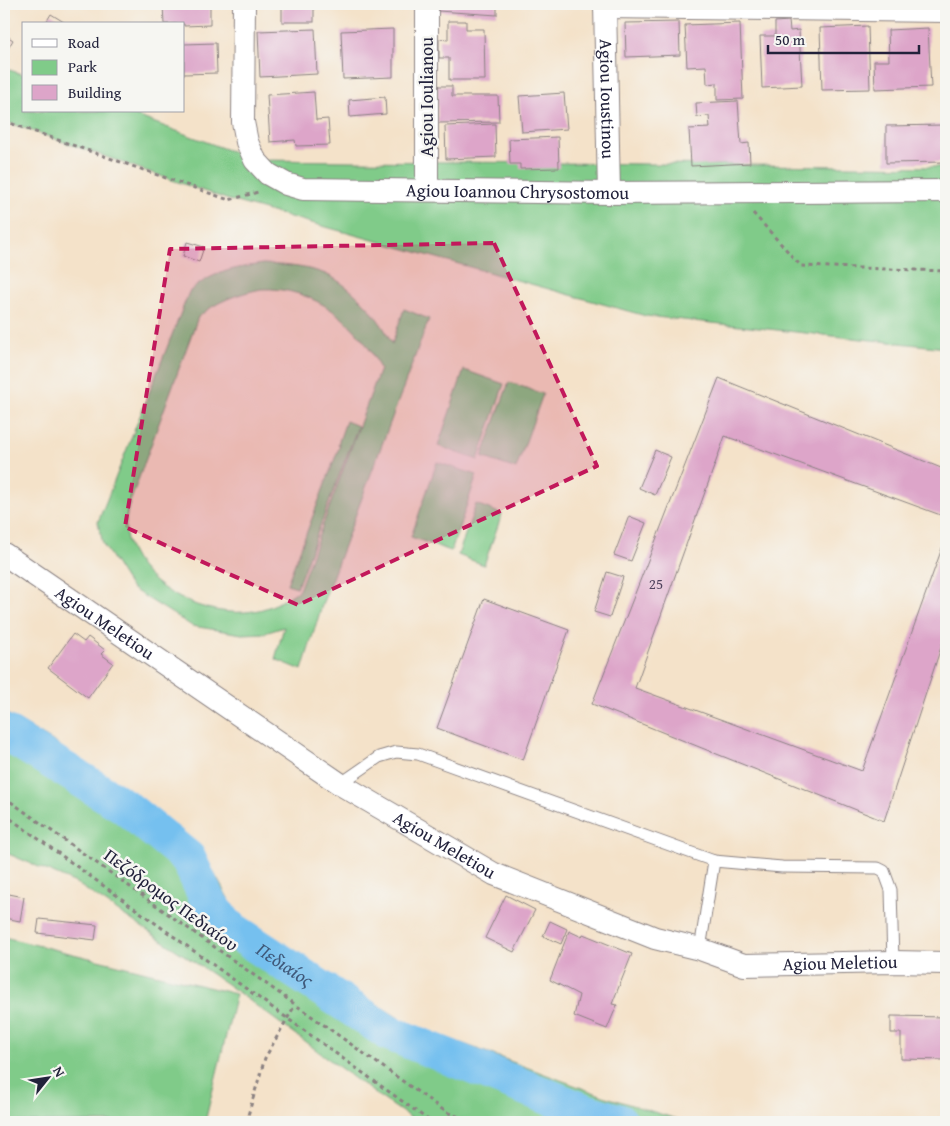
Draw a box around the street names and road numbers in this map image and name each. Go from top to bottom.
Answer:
street label: Agiou Ioulianou [413,37,440,157]
street label: Agiou Ioustinou [593,39,622,159]
street label: Agiou Ioannou Chrysostomou [406,176,629,206]
street label: Agiou Meletiou [50,579,160,666]
street label: Agiou Meletiou [388,804,501,885]
street label: Πεζόδρομος Πεδιαίου [99,842,244,958]
street label: Agiou Meletiou [782,948,898,977]

